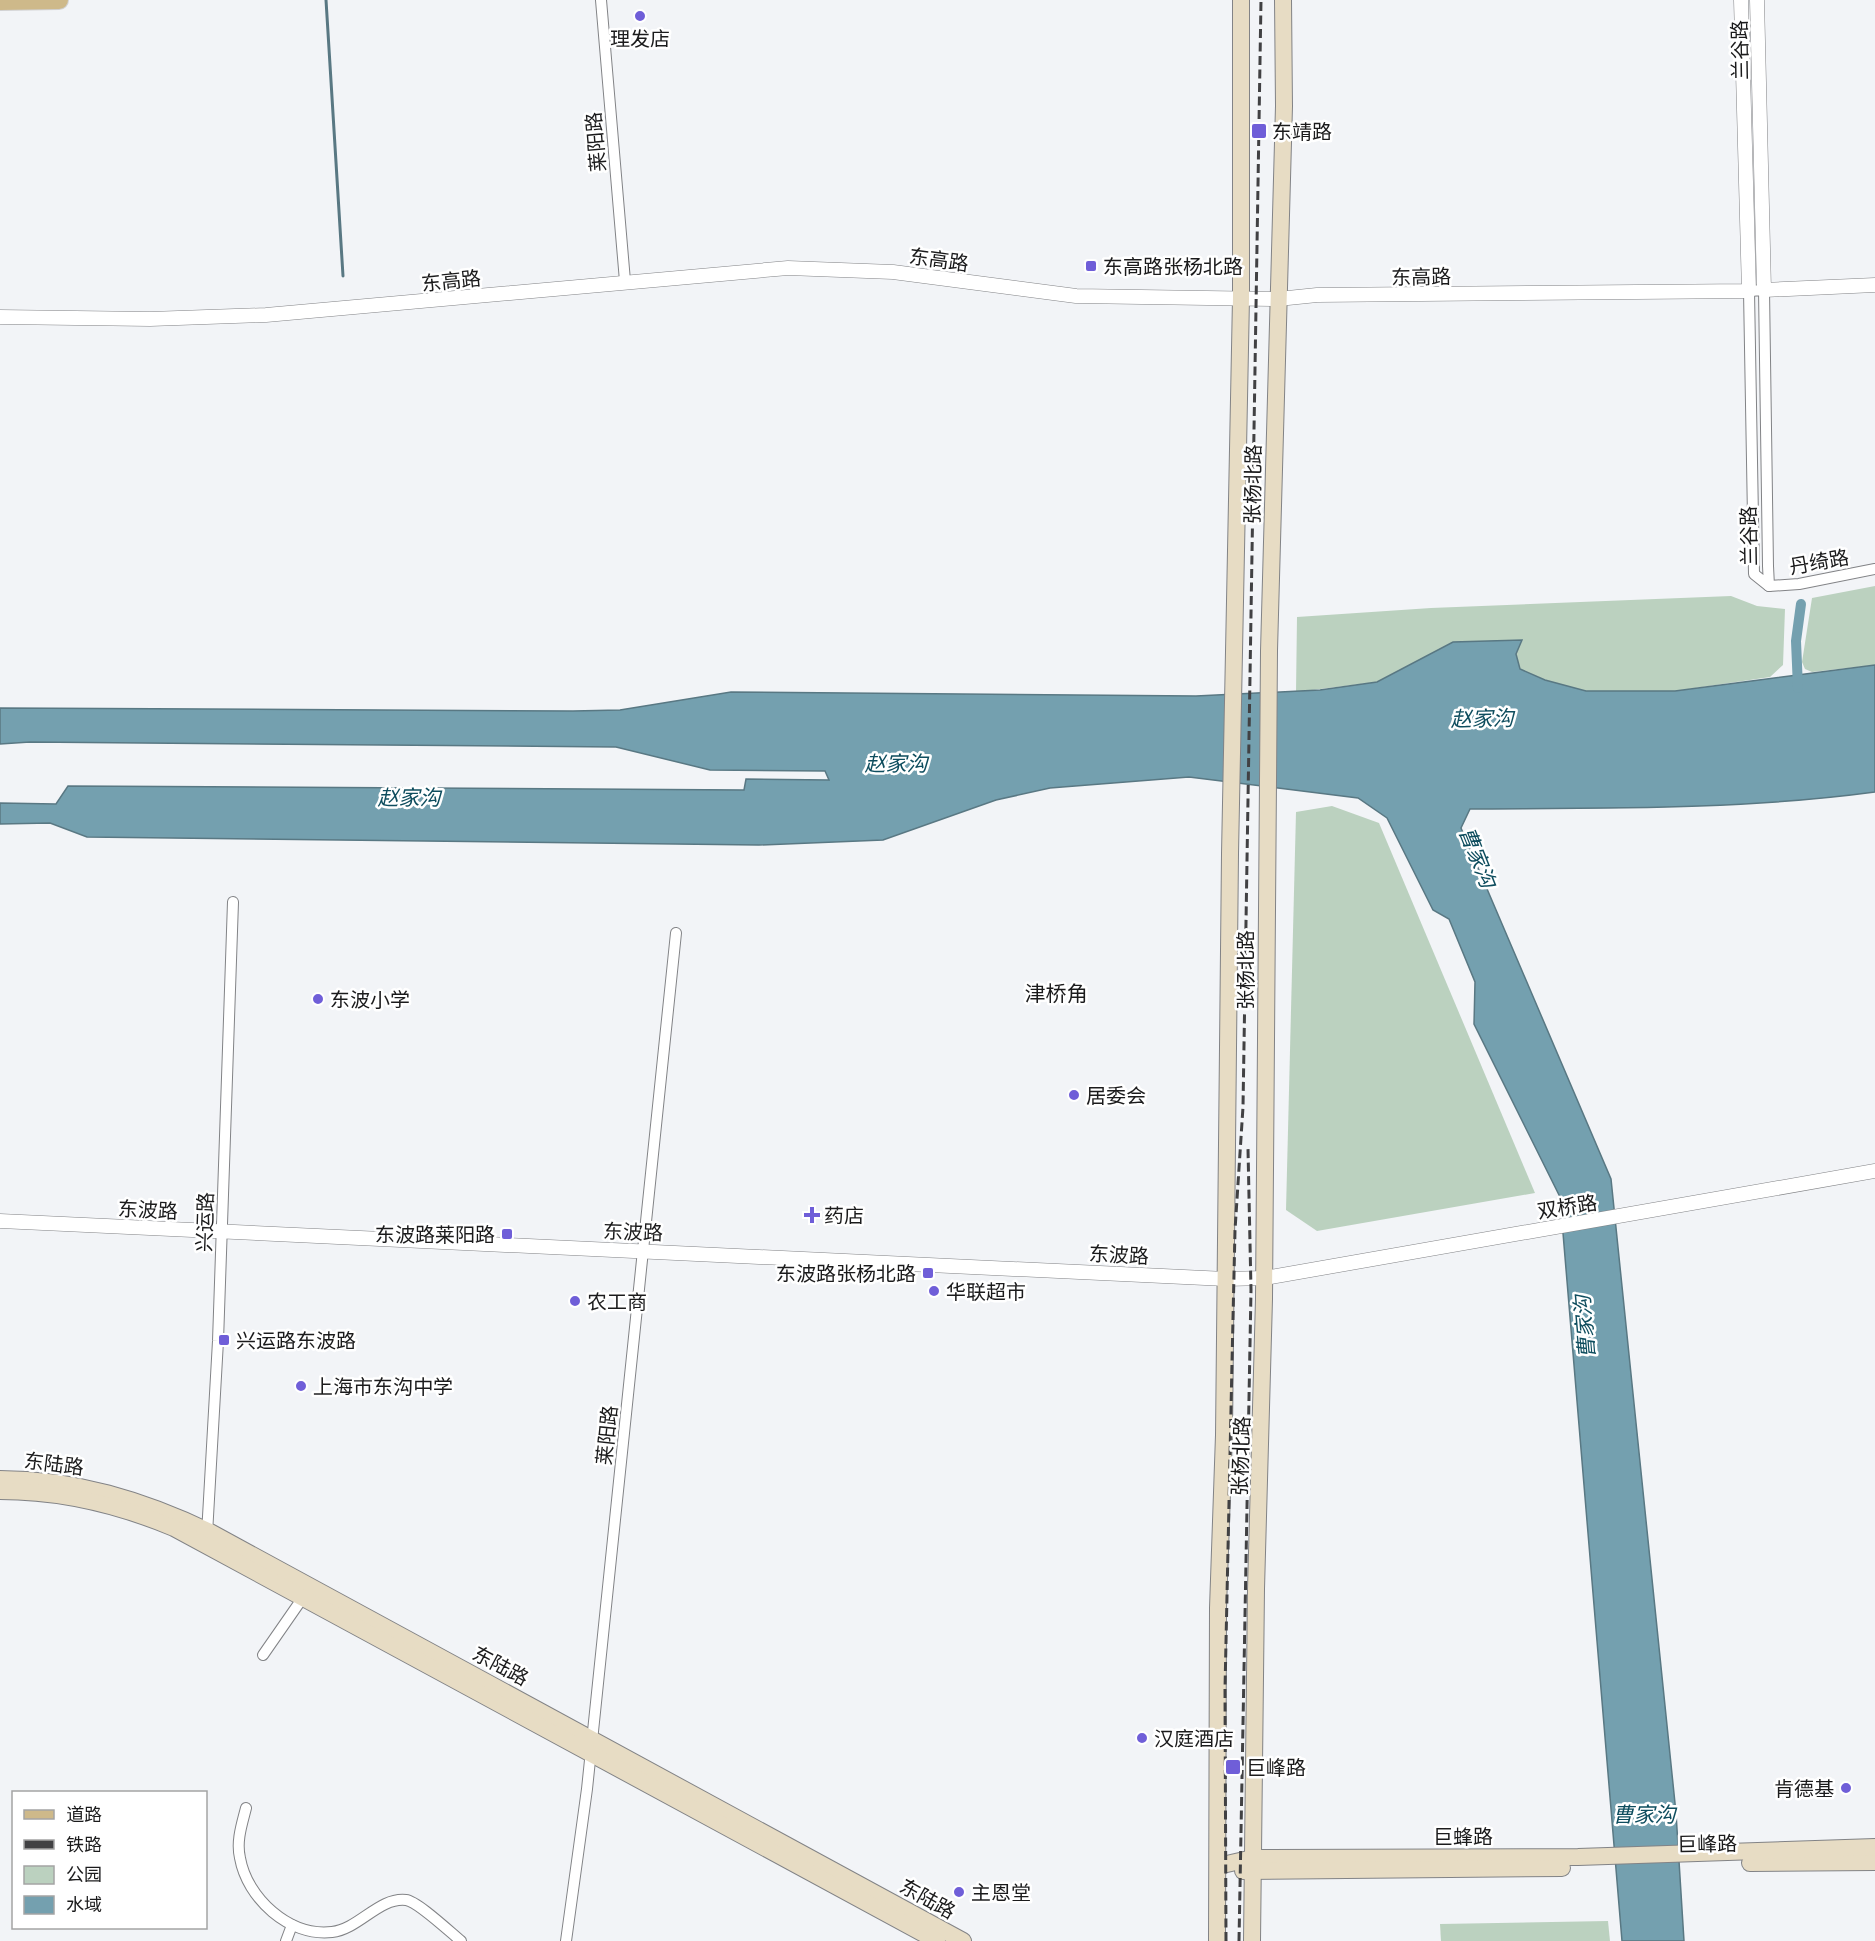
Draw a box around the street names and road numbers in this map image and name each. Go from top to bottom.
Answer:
street label: 兰谷路 [1726,20,1752,80]
street label: 莱阳路 [580,111,610,173]
street label: 东高路 [908,243,970,275]
street label: 东高路 [1391,263,1451,289]
street label: 东高路 [420,265,482,295]
street label: 张杨北路 [1239,444,1265,524]
street label: 兰谷路 [1735,506,1761,566]
street label: 丹绮路 [1787,544,1851,578]
street label: 张杨北路 [1233,930,1257,1010]
street label: 双桥路 [1535,1189,1599,1223]
street label: 兴运路 [191,1192,217,1252]
street label: 东波路 [117,1195,179,1223]
street label: 东波路 [603,1218,663,1244]
street label: 东波路 [1088,1240,1150,1268]
street label: 莱阳路 [591,1404,621,1466]
street label: 张杨北路 [1227,1416,1253,1496]
street label: 东陆路 [23,1447,85,1479]
street label: 东陆路 [469,1640,533,1690]
street label: 巨蜂路 [1433,1824,1493,1848]
street label: 巨峰路 [1677,1830,1737,1856]
street label: 东陆路 [896,1873,960,1923]

